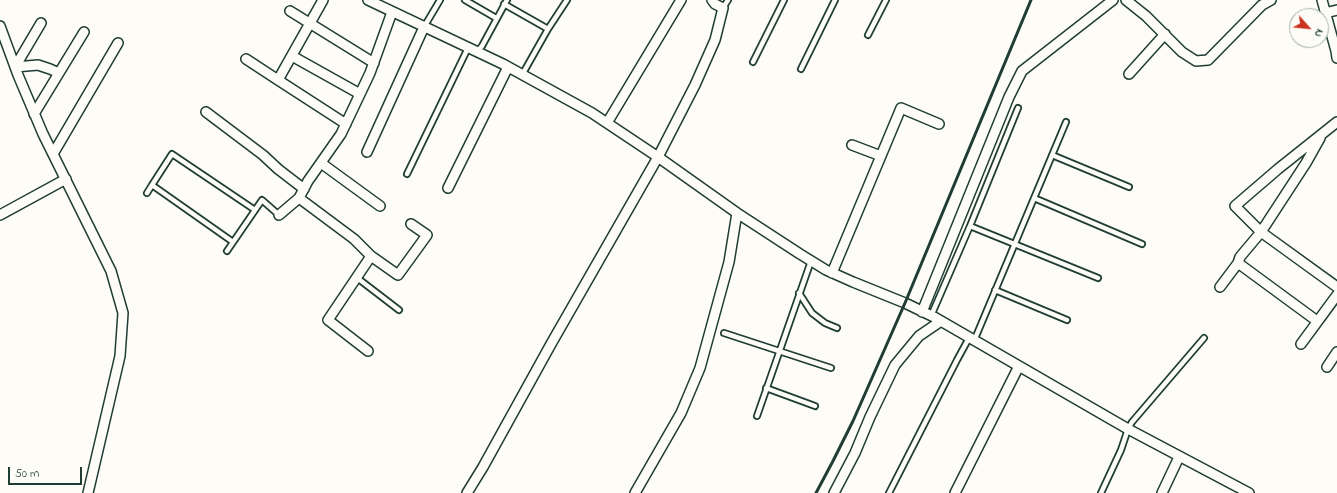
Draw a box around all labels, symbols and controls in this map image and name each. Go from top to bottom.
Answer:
north arrow [1289,8,1329,48]
text: N [1310,26,1328,40]
scale bar [10,459,84,485]
text: 50 m [15,465,39,483]

